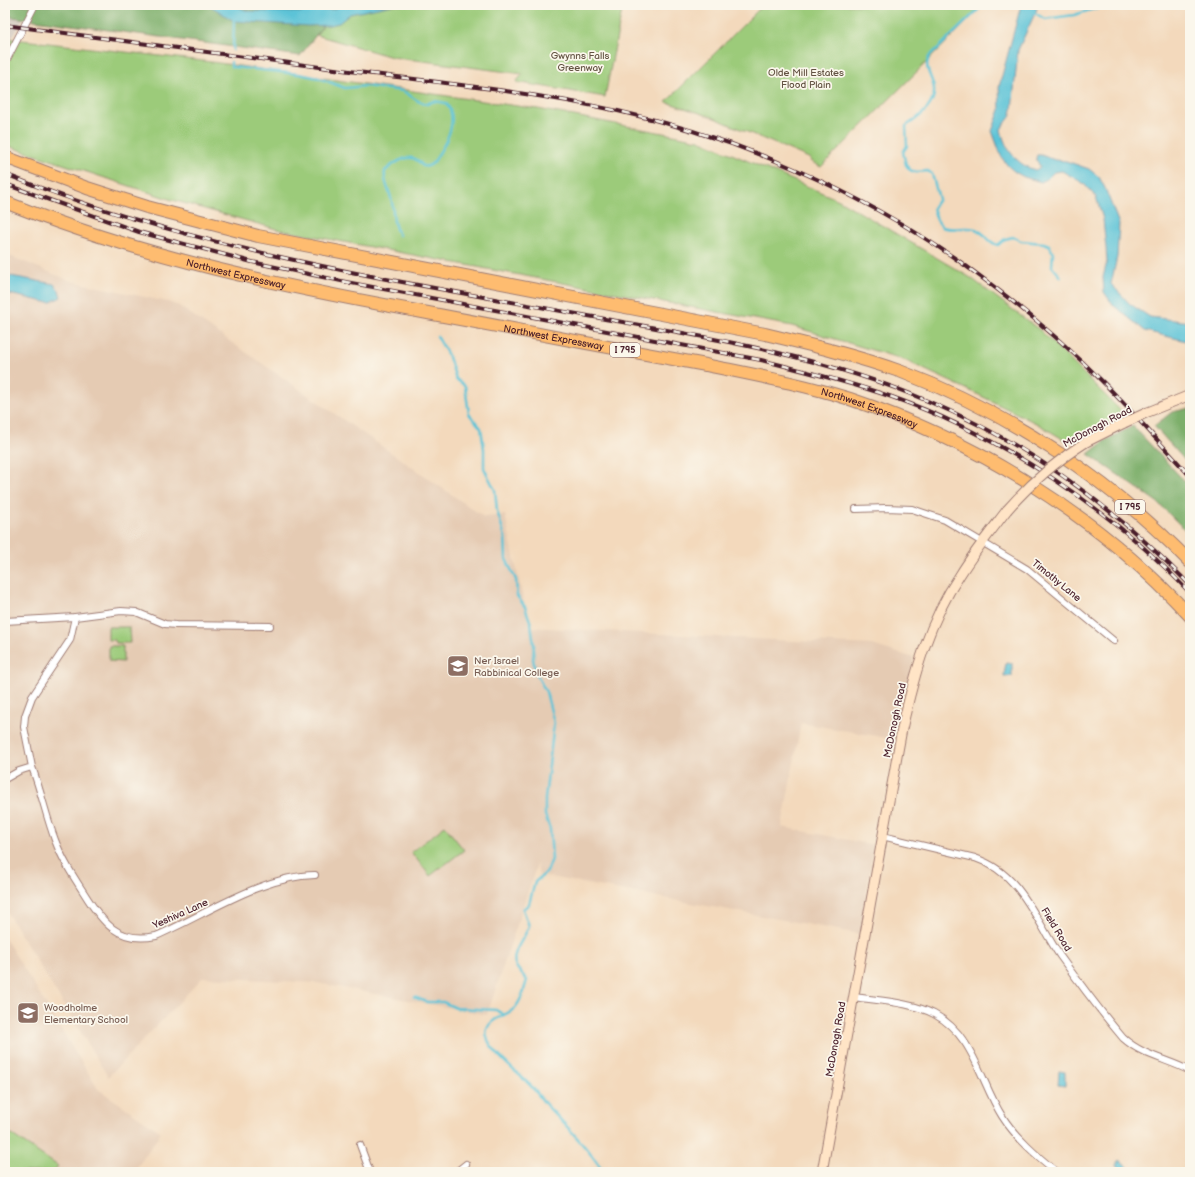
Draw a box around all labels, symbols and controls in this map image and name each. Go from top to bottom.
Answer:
park label: Gwynns Falls Greenway [551,50,609,74]
park label: Olde Mill Estates Flood Plain [768,67,844,91]
street label: Northwest Expressway [185,257,287,292]
street label: Northwest Expressway [502,323,605,353]
road number: I 795 [610,343,640,357]
street label: Northwest Expressway [819,386,920,431]
street label: McDonogh Road [1061,404,1134,450]
road number: I 795 [1115,500,1145,514]
street label: Timothy Lane [1029,557,1083,604]
school or university icon: Ner Israel Rabbinical College [445,653,471,679]
place label: Ner Israel Rabbinical College [474,655,559,679]
street label: McDonogh Road [881,681,909,759]
street label: Yeshiva Lane [150,896,210,932]
street label: Field Road [1038,905,1074,954]
school or university icon: Woodholme Elementary School [15,1000,41,1026]
street label: McDonogh Road [823,1000,849,1078]
place label: Woodholme Elementary School [44,1002,128,1026]

